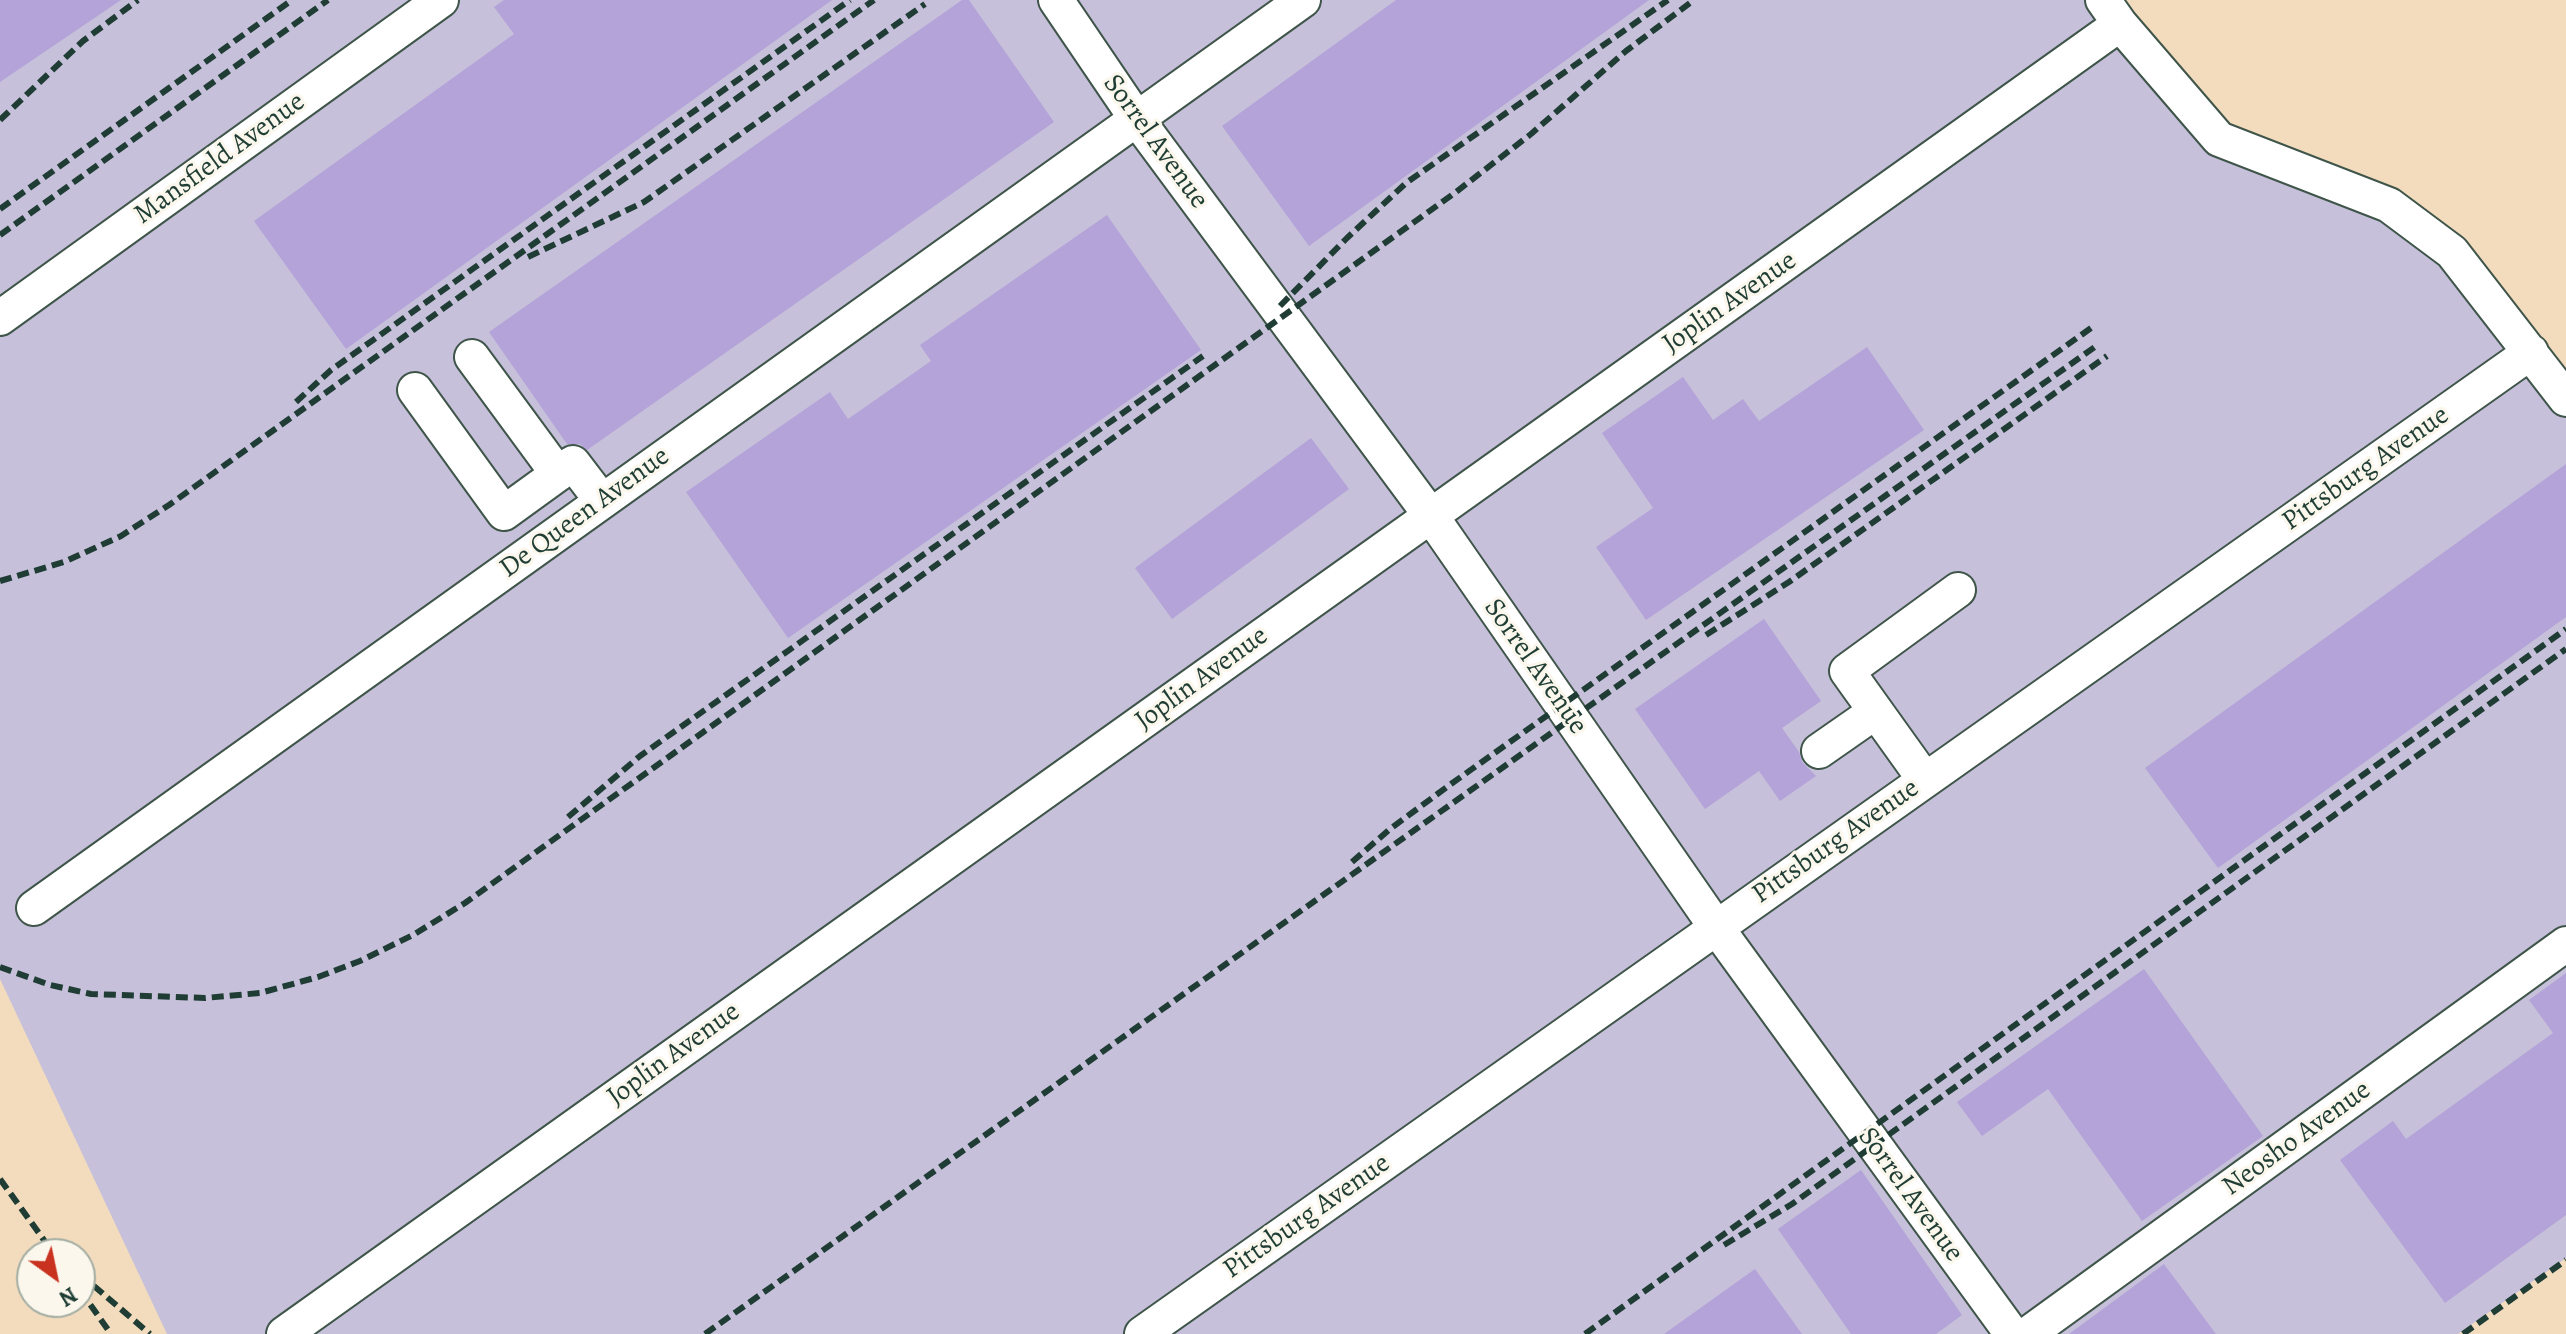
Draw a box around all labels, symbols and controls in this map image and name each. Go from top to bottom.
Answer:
street label: Sorrel Avenue [1095,68,1215,216]
street label: Mansfield Avenue [128,86,312,232]
street label: Joplin Avenue [1657,245,1803,361]
street label: Pittsburg Avenue [2276,399,2456,539]
street label: De Queen Avenue [493,440,677,586]
street label: Sorrel Avenue [1476,593,1594,741]
street label: Joplin Avenue [1129,620,1275,738]
street label: Pittsburg Avenue [1746,772,1926,912]
street label: Joplin Avenue [601,996,747,1114]
street label: Neosho Avenue [2216,1074,2378,1204]
street label: Sorrel Avenue [1850,1121,1970,1269]
street label: Pittsburg Avenue [1217,1147,1397,1287]
north arrow [16,1238,96,1318]
text: N [53,1280,83,1313]

